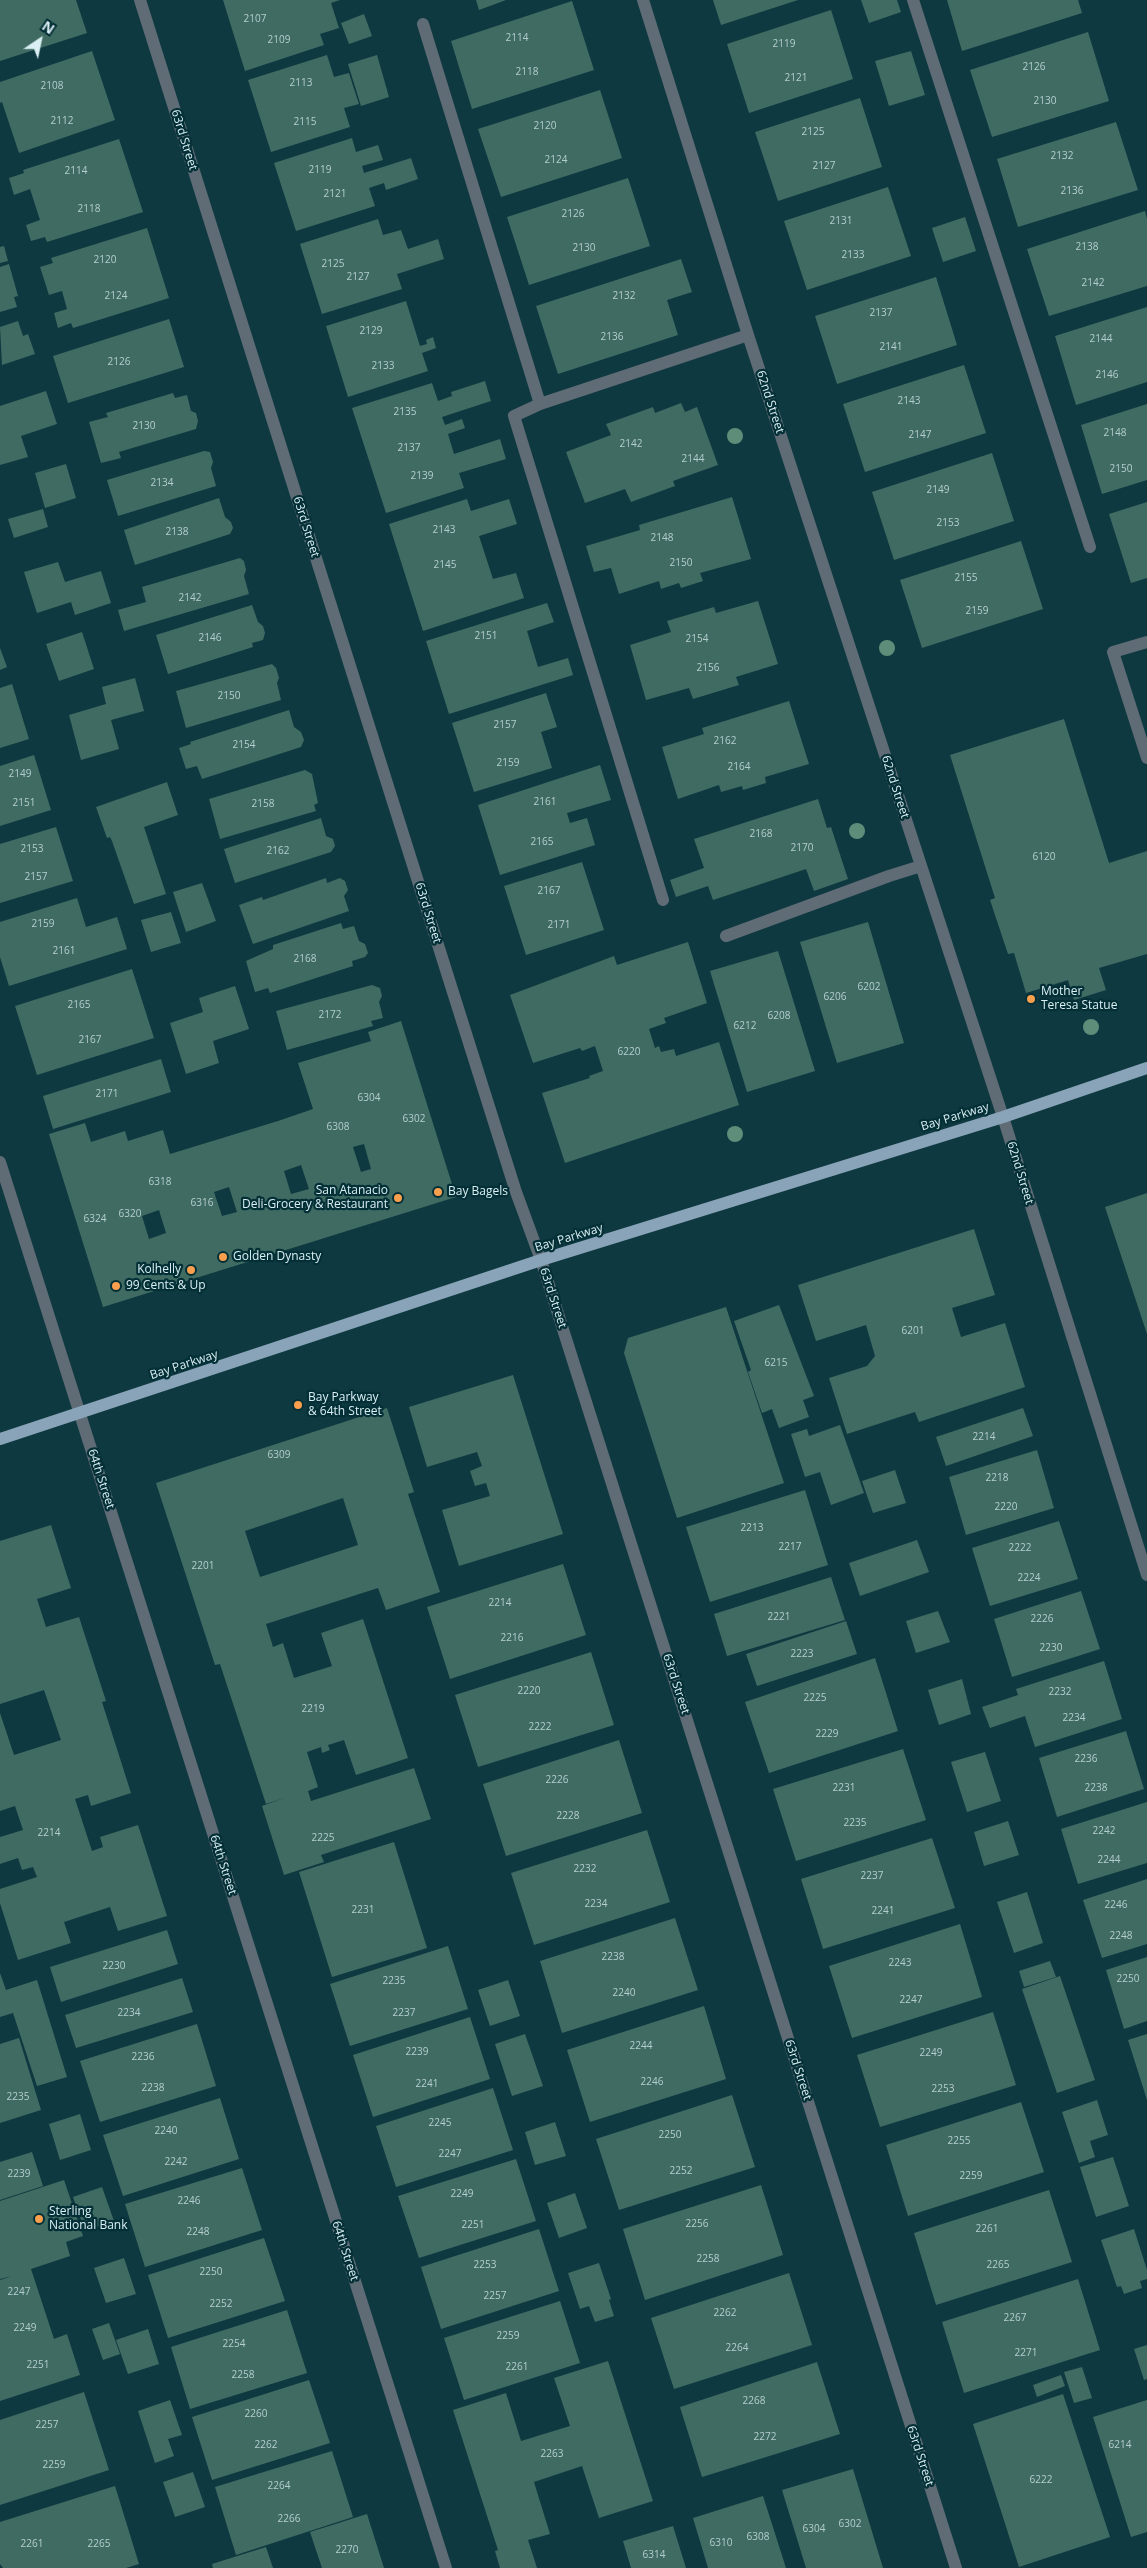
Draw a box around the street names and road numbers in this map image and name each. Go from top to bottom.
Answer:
street label: 63rd Street [168,108,200,172]
street label: 62nd Street [753,369,787,435]
street label: 63rd Street [290,495,322,559]
street label: 62nd Street [878,754,912,820]
street label: 63rd Street [412,881,444,945]
street label: Bay Parkway [919,1100,991,1134]
street label: 62nd Street [1004,1140,1036,1206]
street label: Bay Parkway [533,1221,605,1255]
street label: 63rd Street [536,1266,570,1330]
street label: Bay Parkway [148,1347,220,1383]
street label: 64th Street [85,1447,117,1511]
street label: 63rd Street [659,1652,693,1716]
street label: 64th Street [207,1833,239,1897]
street label: 63rd Street [781,2038,815,2102]
street label: 64th Street [329,2219,361,2283]
street label: 63rd Street [903,2424,937,2488]

